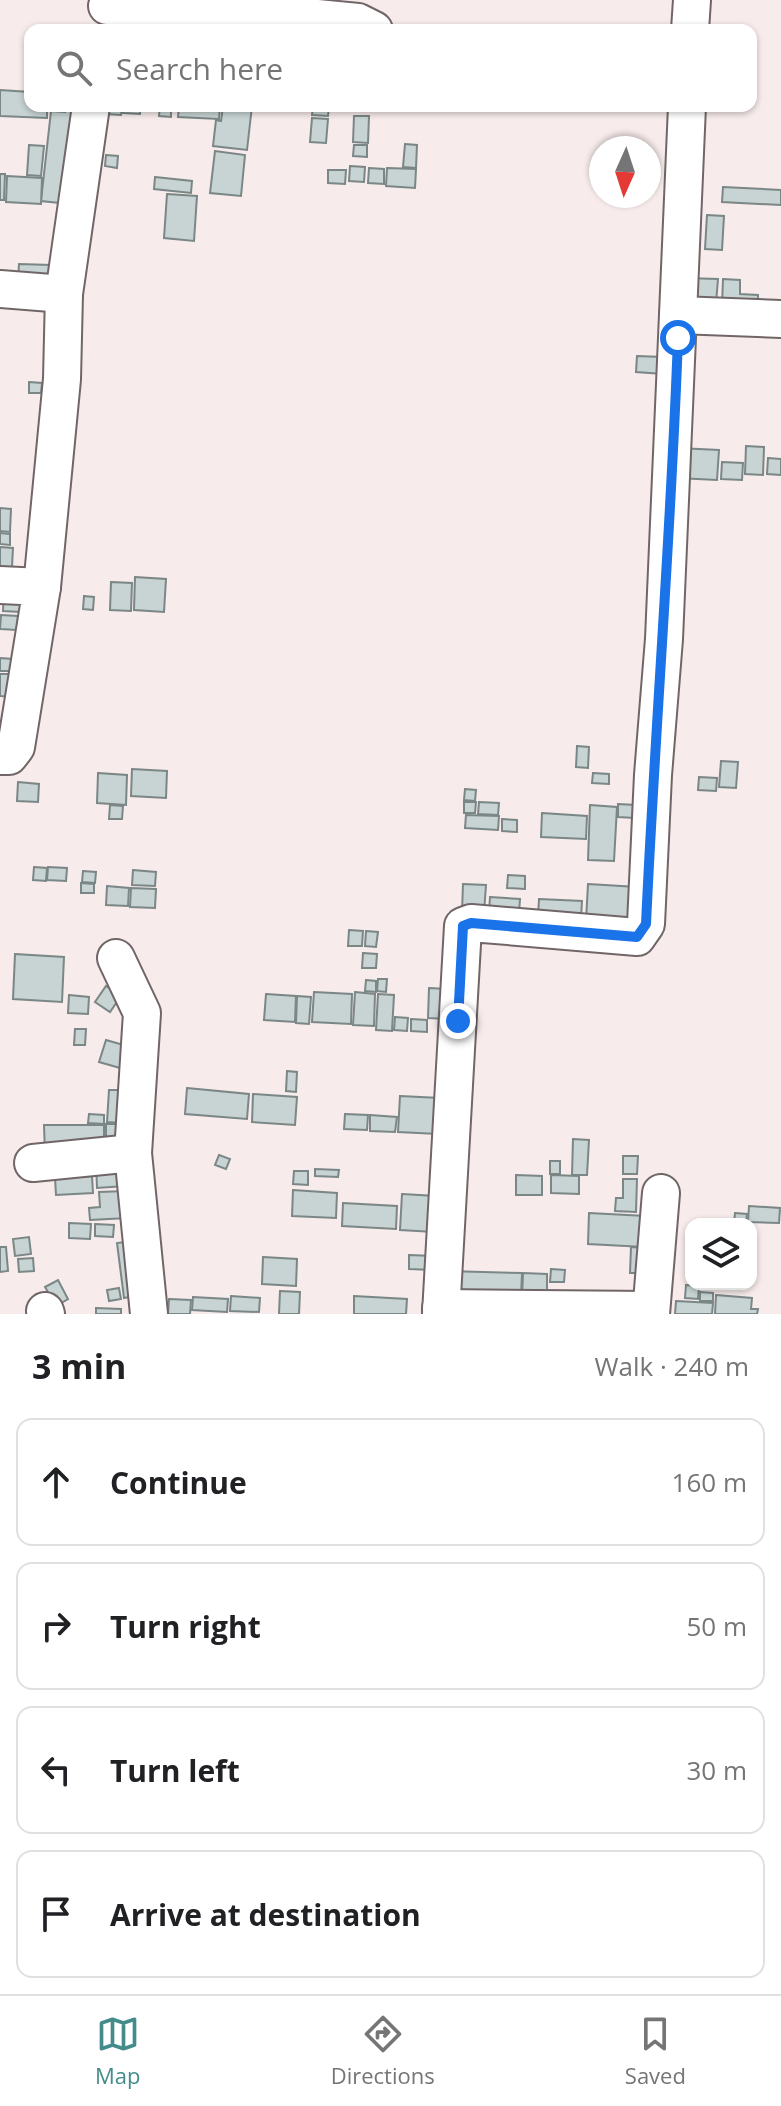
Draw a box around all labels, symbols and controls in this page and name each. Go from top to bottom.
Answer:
search box [24,24,757,112]
icon: search [52,46,96,90]
text: Search here [116,48,283,89]
north arrow [589,136,661,208]
route start [660,320,696,356]
route end [440,1003,476,1039]
map controls [685,1218,757,1290]
button: layers [685,1218,757,1290]
text: 3 min [32,1343,126,1389]
text: Walk · 240 m [595,1348,749,1384]
icon: ahead [34,1460,78,1504]
text: Continue [110,1462,247,1503]
text: 160 m [672,1464,747,1500]
icon: right [34,1604,78,1648]
text: Turn right [110,1606,261,1647]
text: 50 m [686,1608,747,1644]
icon: left [34,1748,78,1792]
text: Turn left [110,1750,240,1791]
text: 30 m [686,1752,747,1788]
icon: arrive [34,1892,78,1936]
text: Arrive at destination [110,1894,421,1935]
tab: Map [95,2012,141,2090]
tab: Directions [331,2012,435,2090]
tab: Saved [625,2012,686,2090]

